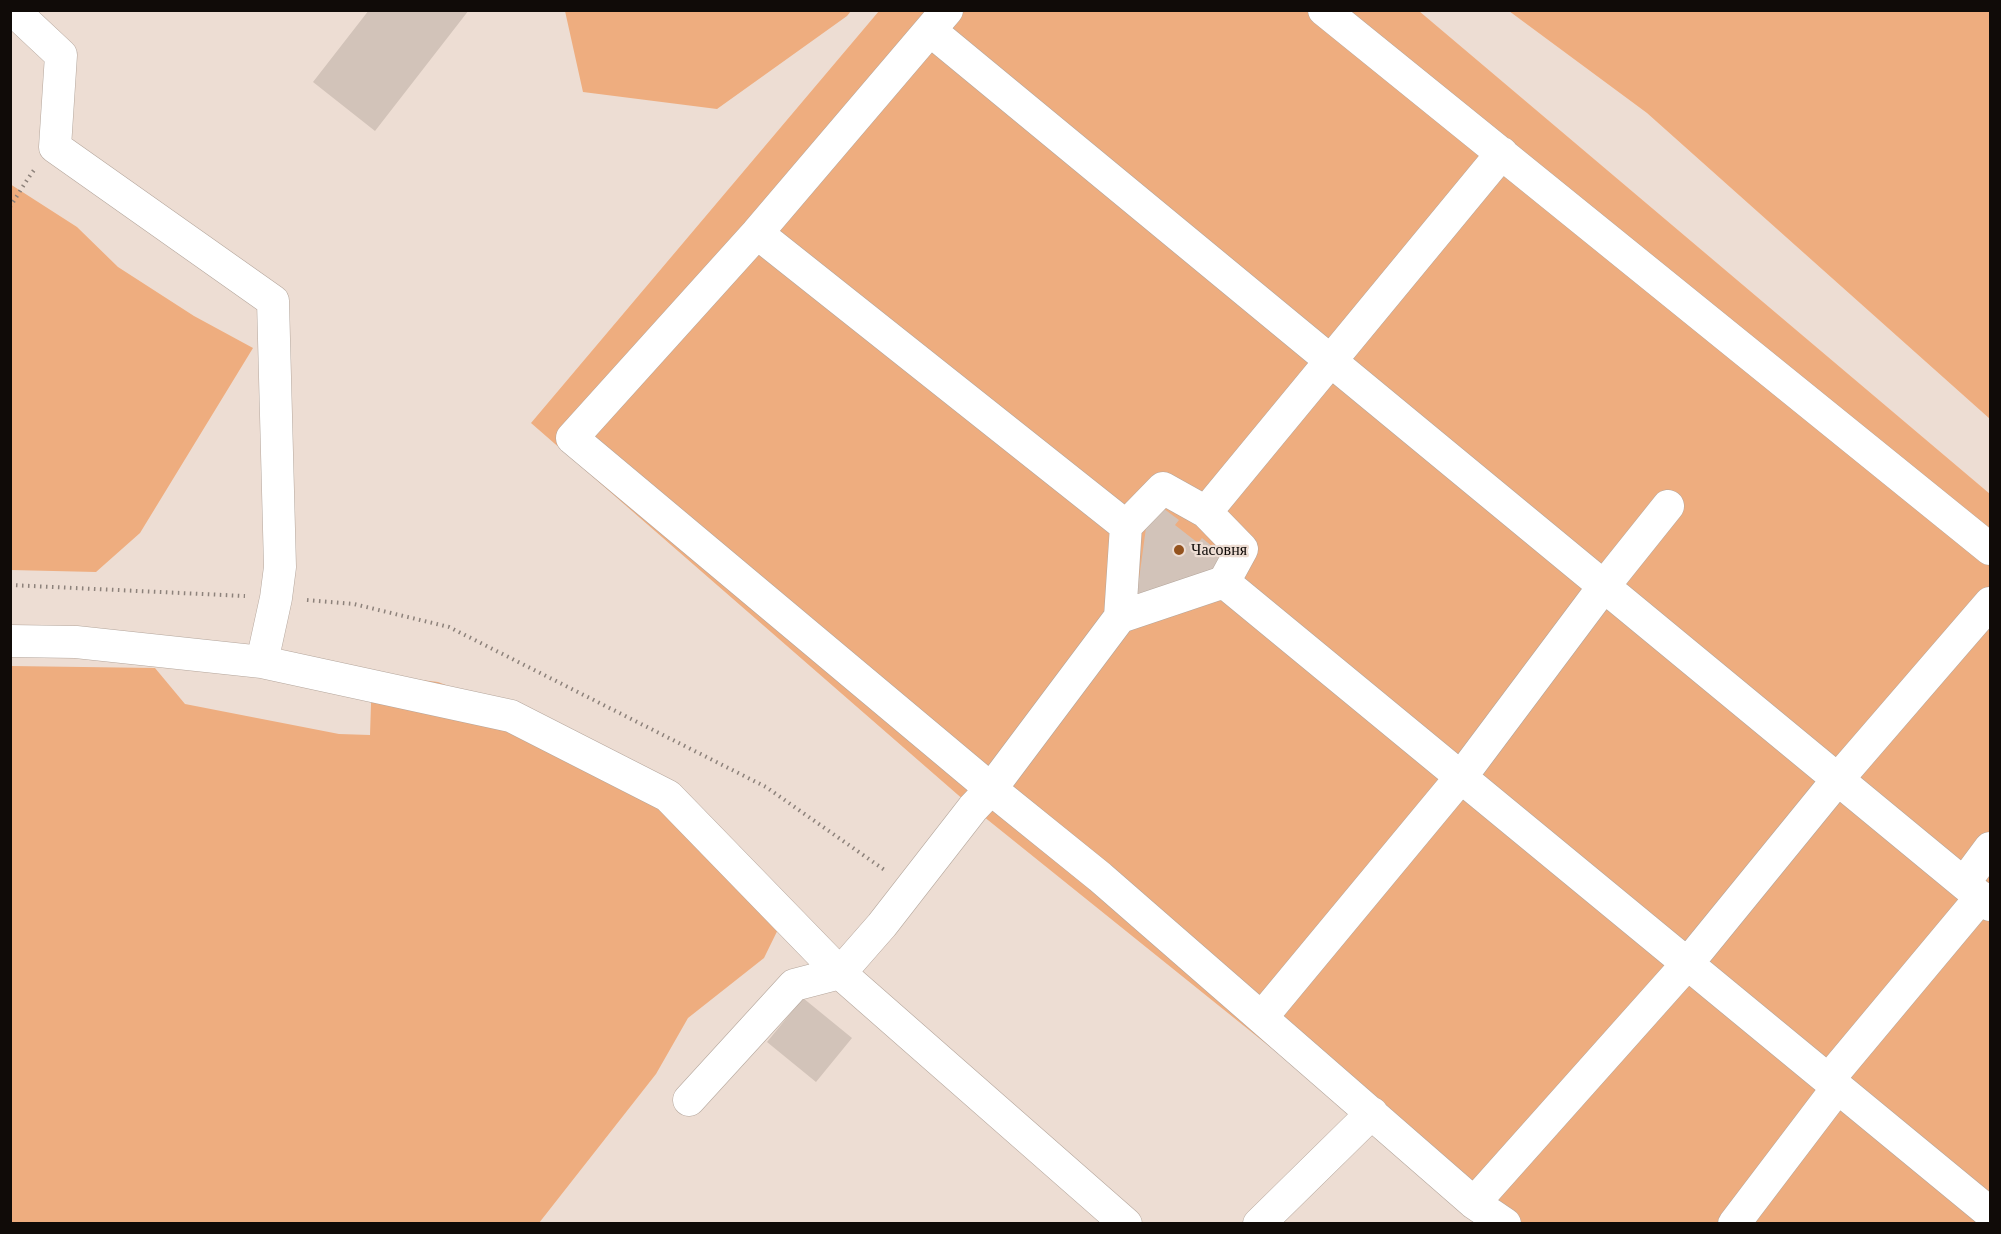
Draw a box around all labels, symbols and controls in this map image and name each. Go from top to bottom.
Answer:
place label: Часовня [1191,540,1247,560]
marker: Часовня [1172,543,1186,557]

